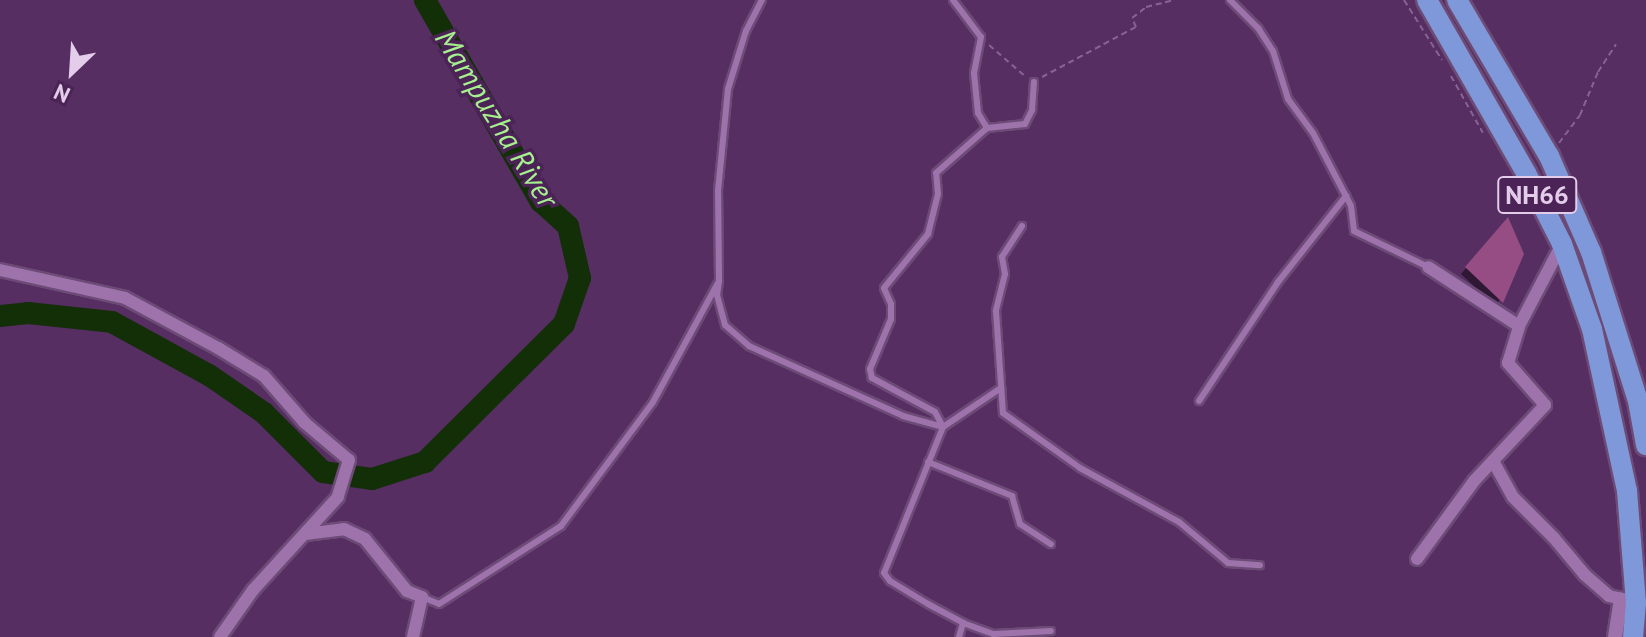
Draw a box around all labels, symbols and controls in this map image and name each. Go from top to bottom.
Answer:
water label: Mampuzha River [428,22,566,214]
north arrow [32,32,112,112]
text: N [49,78,74,109]
road number: NH66 [1497,173,1577,217]

